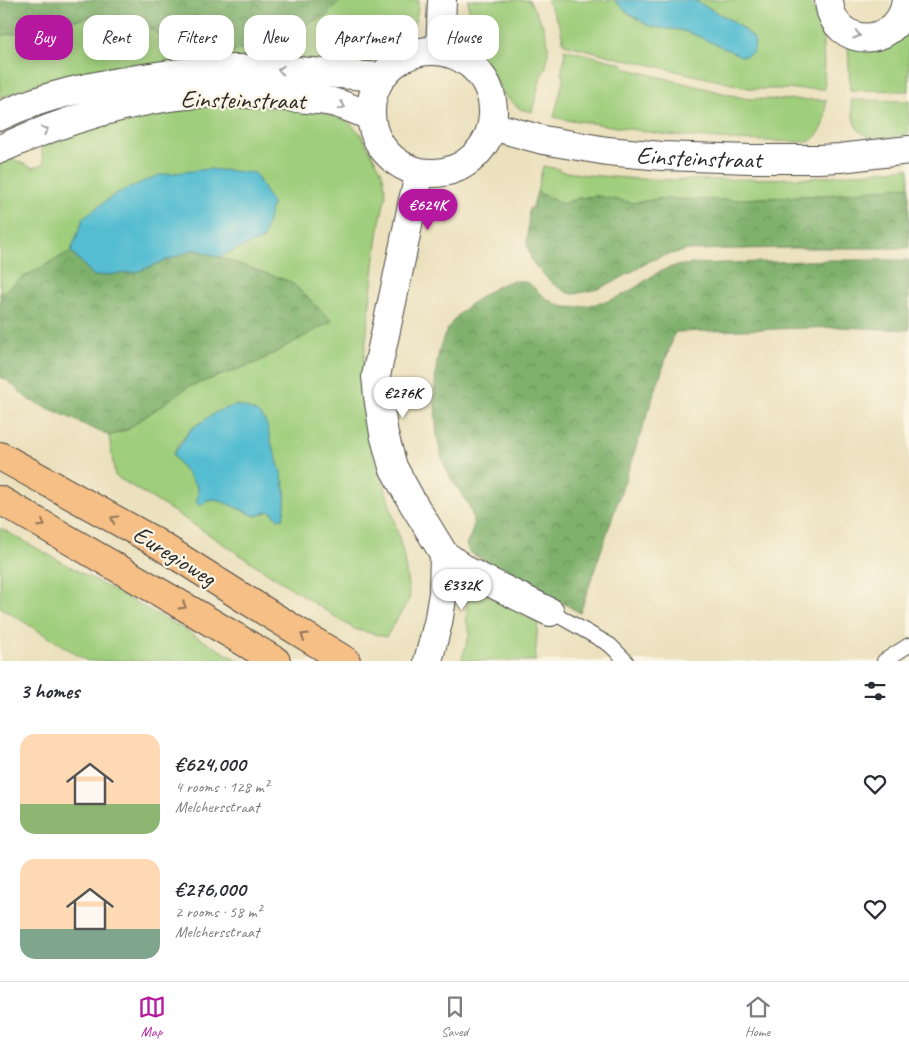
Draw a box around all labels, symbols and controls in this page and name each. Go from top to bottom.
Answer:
chip: Buy [15,15,73,60]
chip: Rent [83,15,149,60]
chip: Filters [159,15,234,60]
chip: New [244,15,306,60]
chip: Apartment [316,15,418,60]
chip: House [428,15,499,60]
one-way arrow [852,29,861,39]
one-way arrow [277,64,285,75]
street label: Einsteinstraat [180,83,308,117]
one-way arrow [337,100,345,110]
one-way arrow [40,126,49,136]
street label: Einsteinstraat [635,139,764,176]
pin: €624K [393,188,463,231]
text: €624K [409,195,447,215]
pin: €276K [368,376,438,419]
text: €276K [384,383,422,403]
one-way arrow [110,515,119,525]
one-way arrow [37,518,46,528]
street label: Euregioweg [127,518,223,594]
pin: €332K [427,568,497,611]
text: €332K [444,575,480,595]
one-way arrow [178,599,187,609]
one-way arrow [301,632,310,642]
icon: filters [861,677,889,705]
text: 3 homes [20,678,79,704]
text: €624,000 [175,751,246,777]
icon: home [60,754,120,814]
icon: heart [861,770,889,798]
text: 4 rooms · 128 m² [175,777,269,797]
text: Melchersstraat [175,797,259,817]
text: €276,000 [175,876,246,902]
icon: home [60,879,120,939]
icon: heart [861,895,889,923]
text: 2 rooms · 58 m² [175,902,261,922]
text: Melchersstraat [175,922,259,942]
tab: Map [138,993,166,1040]
tab: Saved [441,993,469,1040]
tab: Home [744,993,772,1040]

